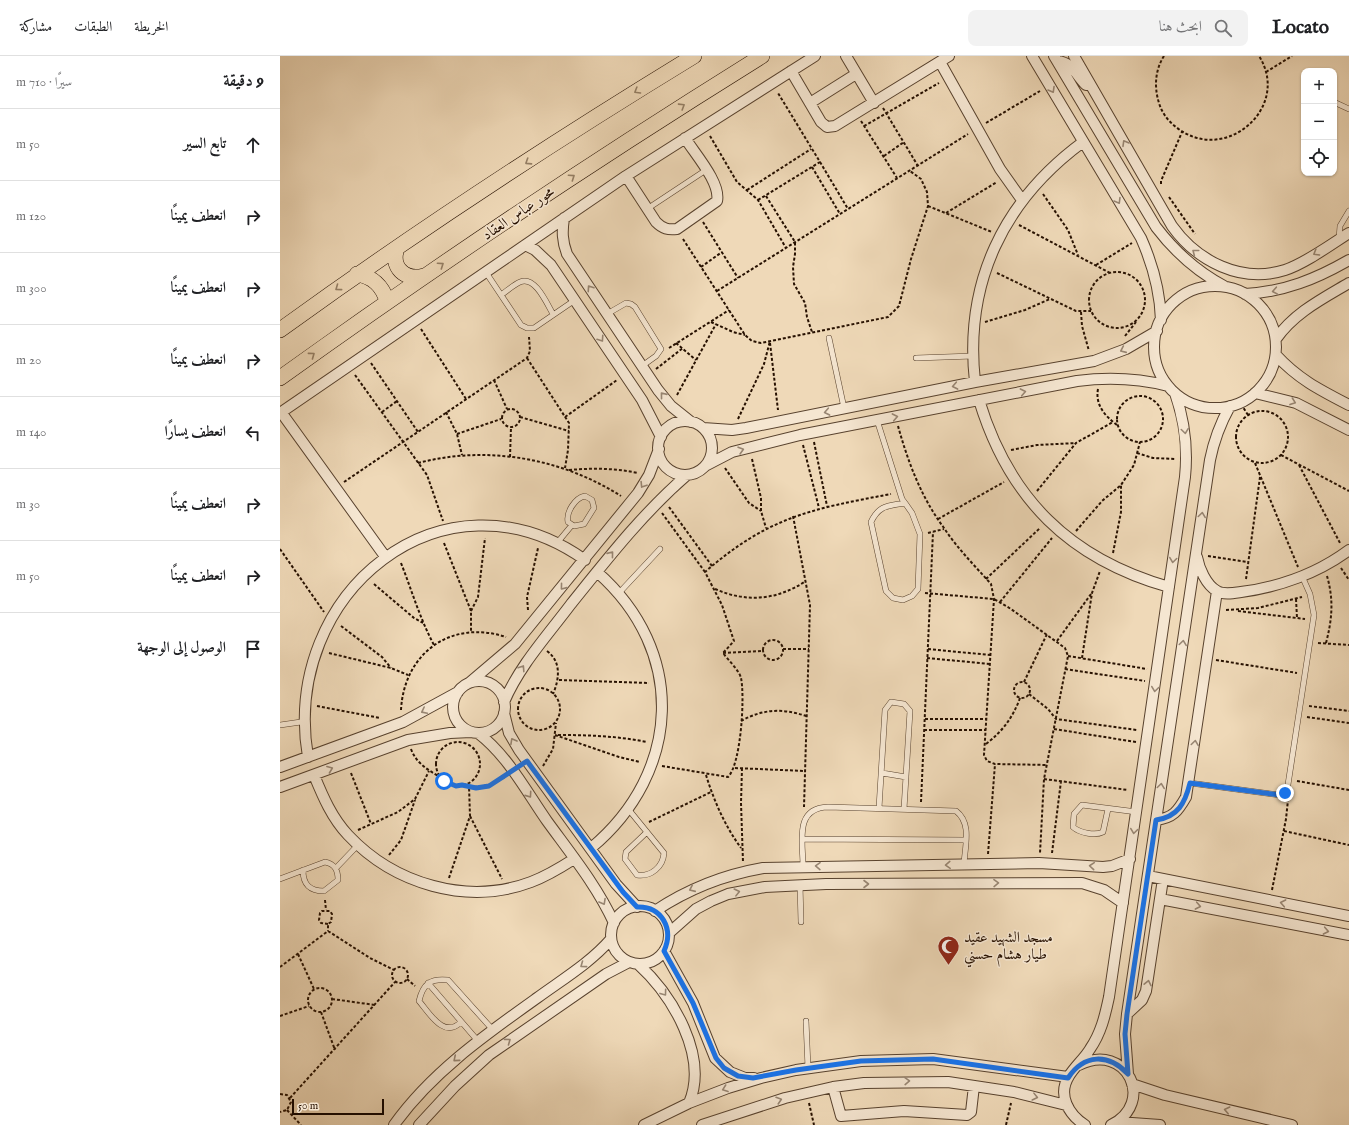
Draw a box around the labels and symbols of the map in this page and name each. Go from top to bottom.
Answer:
one-way arrow [634,86,641,94]
one-way arrow [1047,86,1054,93]
one-way arrow [677,104,684,111]
one-way arrow [1122,140,1129,148]
one-way arrow [525,157,532,164]
one-way arrow [568,175,575,182]
street label: محور عباس العقاد [479,182,558,245]
one-way arrow [1114,197,1121,204]
one-way arrow [1313,248,1320,256]
one-way arrow [1193,249,1200,256]
one-way arrow [437,262,444,270]
one-way arrow [335,283,342,290]
one-way arrow [587,285,594,292]
one-way arrow [1272,286,1278,295]
one-way arrow [596,335,604,342]
one-way arrow [1119,345,1127,353]
one-way arrow [307,353,314,360]
one-way arrow [952,382,958,390]
one-way arrow [1019,388,1026,397]
one-way arrow [660,393,667,400]
one-way arrow [1289,397,1296,406]
one-way arrow [824,407,831,415]
one-way arrow [892,413,898,422]
one-way arrow [1181,428,1189,434]
one-way arrow [737,446,744,455]
one-way arrow [640,481,647,488]
one-way arrow [1197,512,1206,518]
one-way arrow [606,552,613,559]
one-way arrow [1169,557,1178,563]
one-way arrow [560,583,567,590]
one-way arrow [1178,640,1186,646]
one-way arrow [517,665,524,672]
one-way arrow [1151,686,1160,692]
one-way arrow [421,706,428,713]
one-way arrow [511,738,518,745]
one-way arrow [1190,740,1199,746]
one-way arrow [326,766,333,774]
route start [435,772,453,790]
one-way arrow [1156,783,1165,789]
route end [1276,784,1294,802]
one-way arrow [524,791,532,798]
one-way arrow [1130,828,1139,834]
one-way arrow [945,861,951,869]
one-way arrow [815,862,821,870]
one-way arrow [1089,862,1095,871]
one-way arrow [993,878,999,887]
one-way arrow [863,880,869,888]
one-way arrow [689,885,696,893]
one-way arrow [734,888,740,896]
one-way arrow [599,898,606,905]
one-way arrow [1280,900,1286,908]
one-way arrow [1195,902,1201,910]
one-way arrow [1323,926,1329,934]
place label: مسجد الشهيد عقيد طيار هشام حسني [964,928,1053,968]
mosque icon: مسجد الشهيد عقيد طيار هشام حسني [935,933,961,966]
one-way arrow [580,961,587,968]
one-way arrow [1144,979,1152,986]
one-way arrow [659,989,667,996]
one-way arrow [504,1039,511,1046]
one-way arrow [453,1055,460,1062]
one-way arrow [904,1077,910,1086]
one-way arrow [722,1084,729,1093]
one-way arrow [1032,1093,1038,1101]
one-way arrow [775,1096,782,1104]
scale bar [292,1097,384,1116]
one-way arrow [1224,1106,1230,1114]

